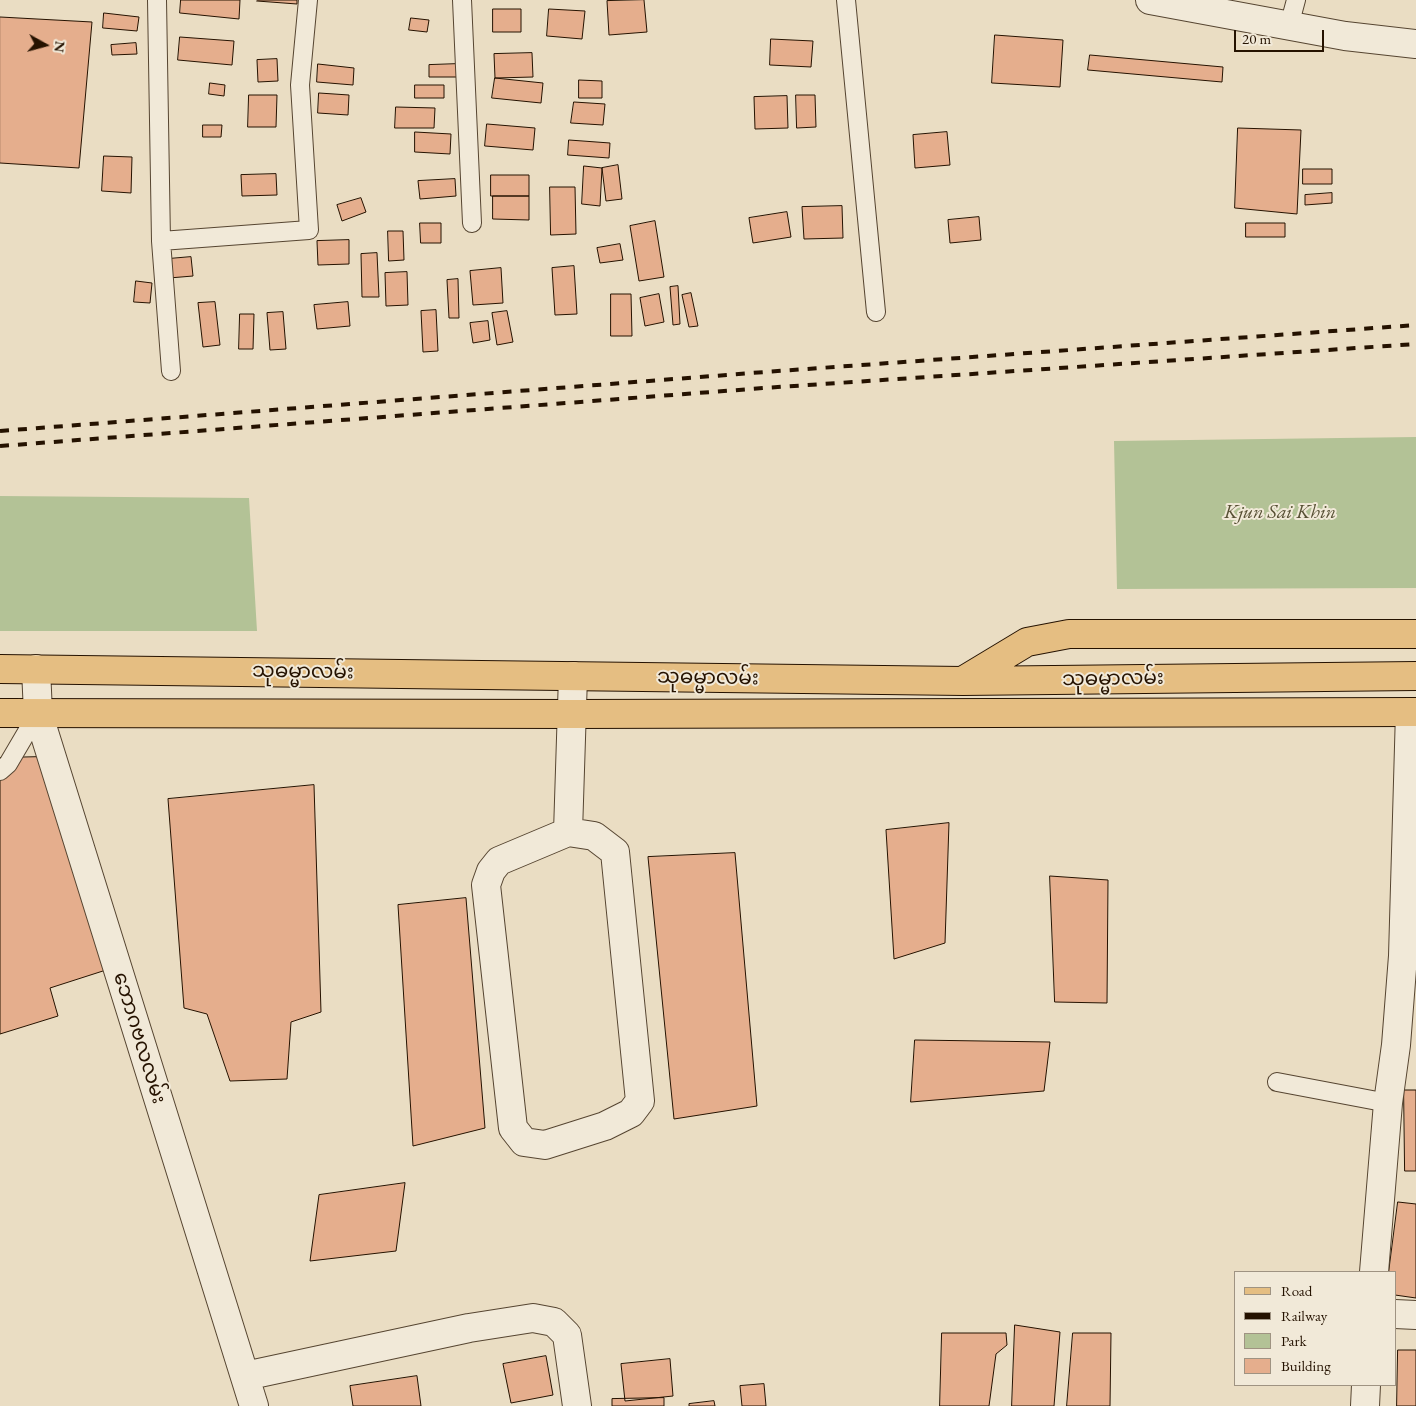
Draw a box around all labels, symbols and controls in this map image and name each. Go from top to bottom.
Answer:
north arrow [20,20,70,70]
scale bar [1236,20,1326,52]
text: 20 m [1242,29,1271,48]
text: N [50,40,70,54]
park label: Kjun Sai Khin [1224,501,1336,525]
street label: သုဓမ္မာလမ်း [252,659,354,685]
street label: သုဓမ္မာလမ်း [657,665,759,691]
street label: သုဓမ္မာလမ်း [1062,666,1164,692]
street label: ဘောဂဗလလမ်း [108,969,170,1107]
legend [1234,1271,1396,1386]
text: Road [1281,1281,1312,1300]
text: Railway [1281,1306,1327,1325]
text: Park [1281,1331,1307,1350]
text: Building [1281,1356,1331,1375]

